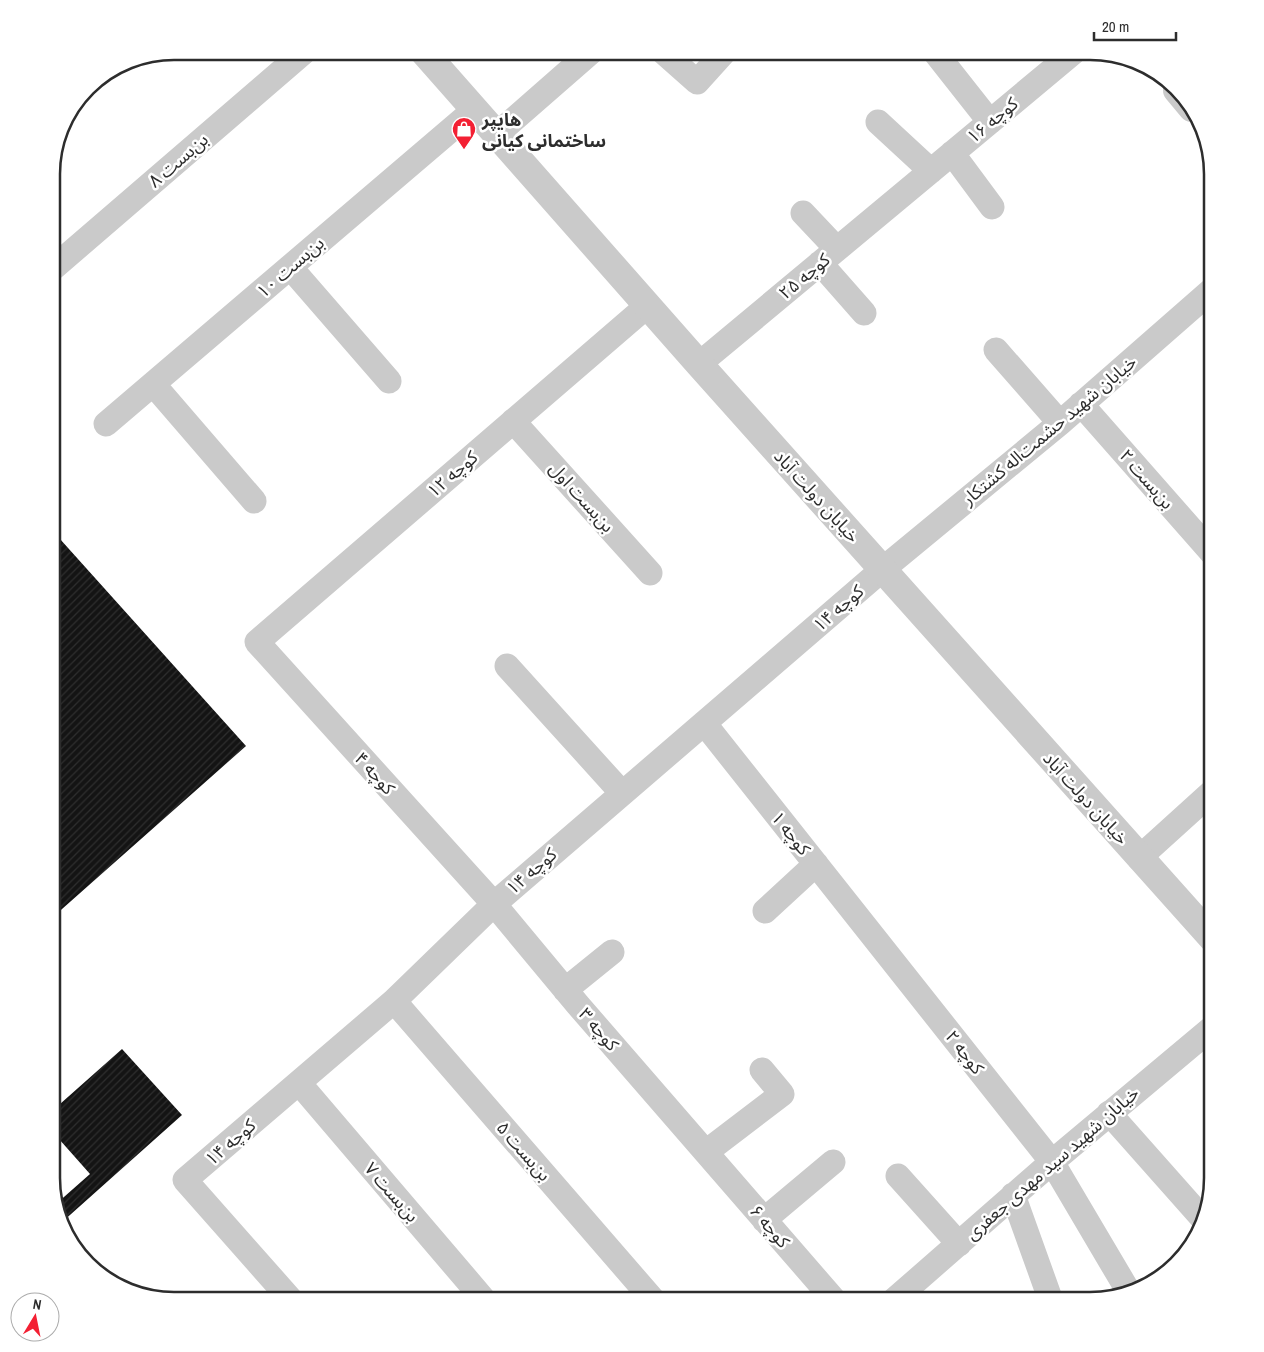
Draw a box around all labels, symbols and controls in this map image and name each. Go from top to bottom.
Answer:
scale bar [1094,10,1176,42]
text: 20 m [1102,16,1129,37]
street label: کوچه ۱۶ [961,91,1023,149]
place label: هایپر ساختمانی کیانی [481,107,606,153]
shop icon: هایپر ساختمانی کیانی [451,116,477,150]
street label: بن‌بست ۸ [143,127,213,193]
street label: بن‌بست ۱۰ [251,231,329,303]
street label: کوچه ۲۵ [773,247,835,305]
street label: خیابان شهید حشمت‌اله کشتکار [956,349,1142,511]
street label: خیابان دولت آباد [769,444,865,548]
street label: بن‌بست ۲ [1114,444,1180,514]
street label: کوچه ۱۲ [421,445,483,503]
street label: بن‌بست اول [544,456,620,538]
street label: کوچه ۱۴ [807,579,869,637]
street label: کوچه ۴ [349,746,401,800]
street label: خیابان دولت آباد [1038,746,1134,850]
street label: کوچه ۱ [766,806,817,861]
street label: کوچه ۱۴ [500,842,562,900]
street label: کوچه ۳ [573,1002,625,1056]
street label: کوچه ۲ [940,1025,990,1080]
street label: خیابان شهید سید مهدی جعفری [960,1080,1144,1246]
street label: کوچه ۱۴ [199,1113,261,1171]
street label: بن‌بست ۵ [491,1116,557,1186]
street label: بن‌بست ۷ [359,1157,425,1227]
street label: کوچه ۶ [744,1199,796,1253]
north arrow [10,1292,60,1342]
text: N [32,1295,43,1314]

